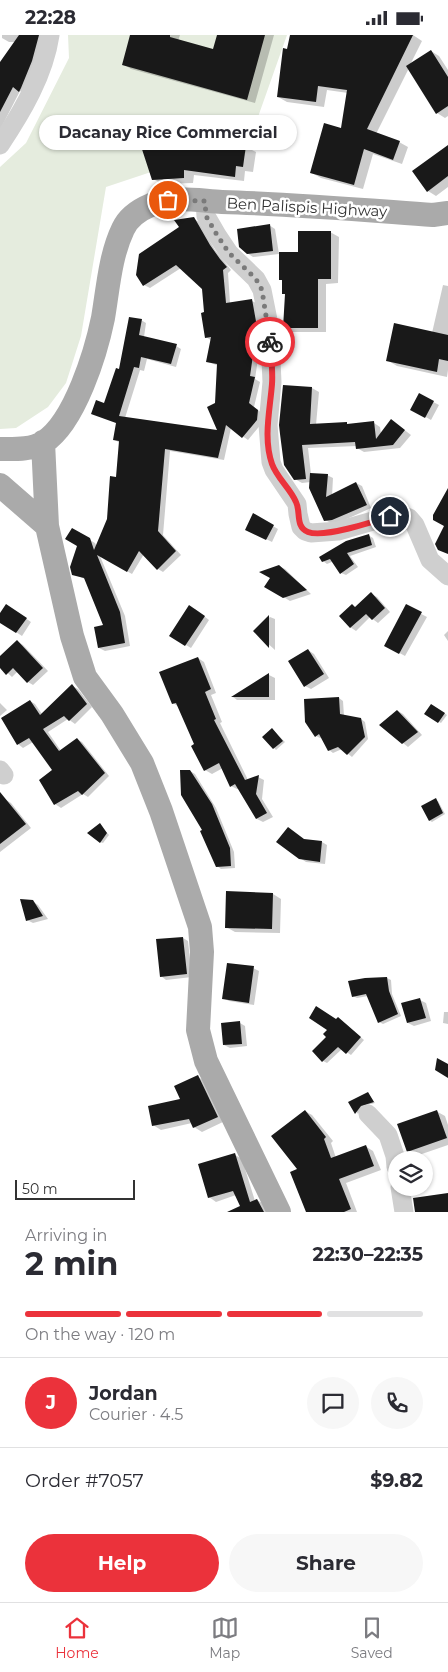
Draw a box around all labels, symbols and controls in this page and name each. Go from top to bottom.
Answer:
text: 22:28 [25,6,76,29]
callout: Dacanay Rice Commercial [39,115,297,150]
text: Dacanay Rice Commercial [58,123,278,142]
pin [147,179,189,221]
icon: bag [154,186,182,214]
street label: Ben Palispis Highway [226,193,389,221]
courier [245,317,295,367]
icon: bike [256,328,284,356]
pin [369,495,411,537]
icon: home [376,502,404,530]
map controls [388,1151,433,1196]
button: layers [388,1151,433,1196]
scale bar [15,1177,135,1200]
text: 50 m [22,1180,58,1198]
text: Arriving in [25,1226,107,1245]
text: 22:30–22:35 [312,1243,423,1266]
text: 2 min [25,1244,118,1283]
text: On the way · 120 m [25,1325,175,1344]
button: chat [307,1377,359,1429]
button: phone [371,1377,423,1429]
text: Jordan [89,1382,158,1405]
text: J [46,1391,56,1414]
text: Courier · 4.5 [89,1405,183,1424]
text: Order #7057 [25,1469,144,1492]
text: $9.82 [370,1469,423,1492]
button: Help [25,1534,219,1592]
button: Share [229,1534,423,1592]
tab: Home [55,1614,99,1662]
tab: Map [209,1614,240,1662]
tab: Saved [351,1614,393,1662]

